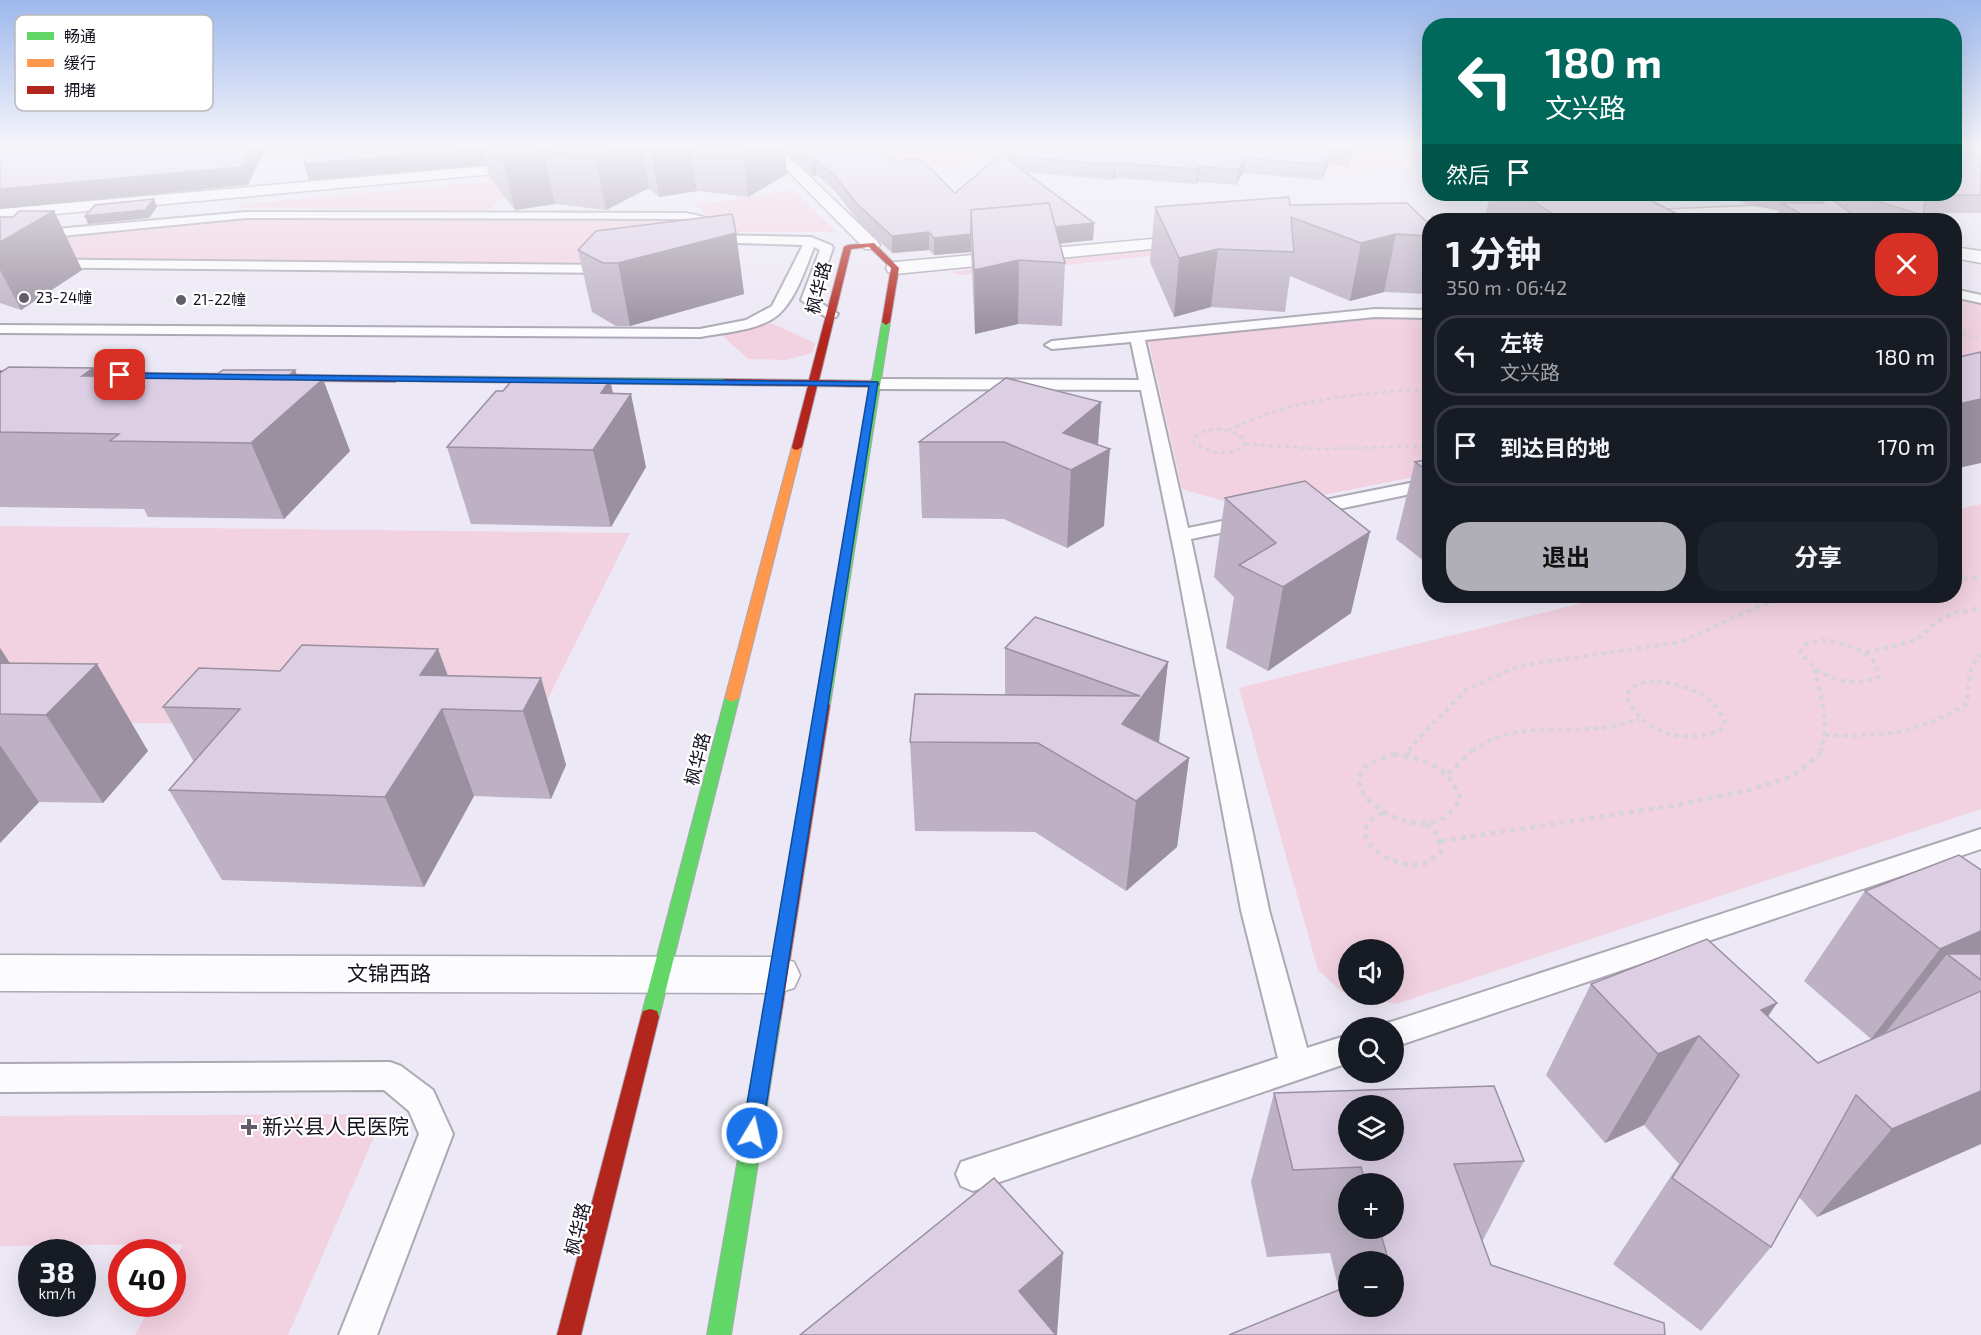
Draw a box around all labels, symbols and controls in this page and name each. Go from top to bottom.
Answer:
legend [15,15,213,111]
text: 畅通 [64,26,96,45]
text: 180 m [1545,36,1662,86]
icon: left [1446,42,1524,120]
text: 缓行 [64,53,96,72]
text: 拥堵 [64,80,96,99]
text: 文兴路 [1545,91,1626,123]
icon: arrive [1502,156,1535,189]
text: 然后 [1446,161,1490,187]
text: 1 分钟 [1446,231,1541,274]
button: close [1875,233,1938,296]
street label: 枫华路 [801,259,835,317]
text: 350 m · 06:42 [1446,275,1567,299]
place label: 23-24幢 [36,288,92,306]
place label: 21-22幢 [193,290,246,308]
marker: 23-24幢 [17,291,31,305]
marker: 21-22幢 [174,293,188,307]
text: 左转 [1500,329,1544,355]
icon: left [1449,339,1482,372]
text: 180 m [1875,343,1935,369]
pin [94,349,145,400]
icon: arrive [103,358,136,391]
text: 文兴路 [1500,360,1560,384]
icon: arrive [1449,429,1482,462]
text: 170 m [1878,433,1935,459]
text: 到达目的地 [1500,434,1610,460]
button: 退出 [1446,522,1686,591]
button: 分享 [1698,522,1938,591]
street label: 枫华路 [680,730,714,788]
map controls [1338,939,1404,1317]
button: sound [1338,939,1404,1005]
street label: 文锦西路 [347,960,431,985]
button: search [1338,1017,1404,1083]
button: layers [1338,1095,1404,1161]
position arrow [720,1101,784,1165]
place label: 新兴县人民医院 [262,1113,409,1138]
marker: 新兴县人民医院 [240,1118,258,1136]
button: + [1338,1173,1404,1239]
street label: 枫华路 [560,1200,594,1258]
speed limit sign: 40 [108,1239,186,1317]
button: − [1338,1251,1404,1317]
text: 38 [39,1253,75,1289]
text: km/h [38,1284,76,1302]

